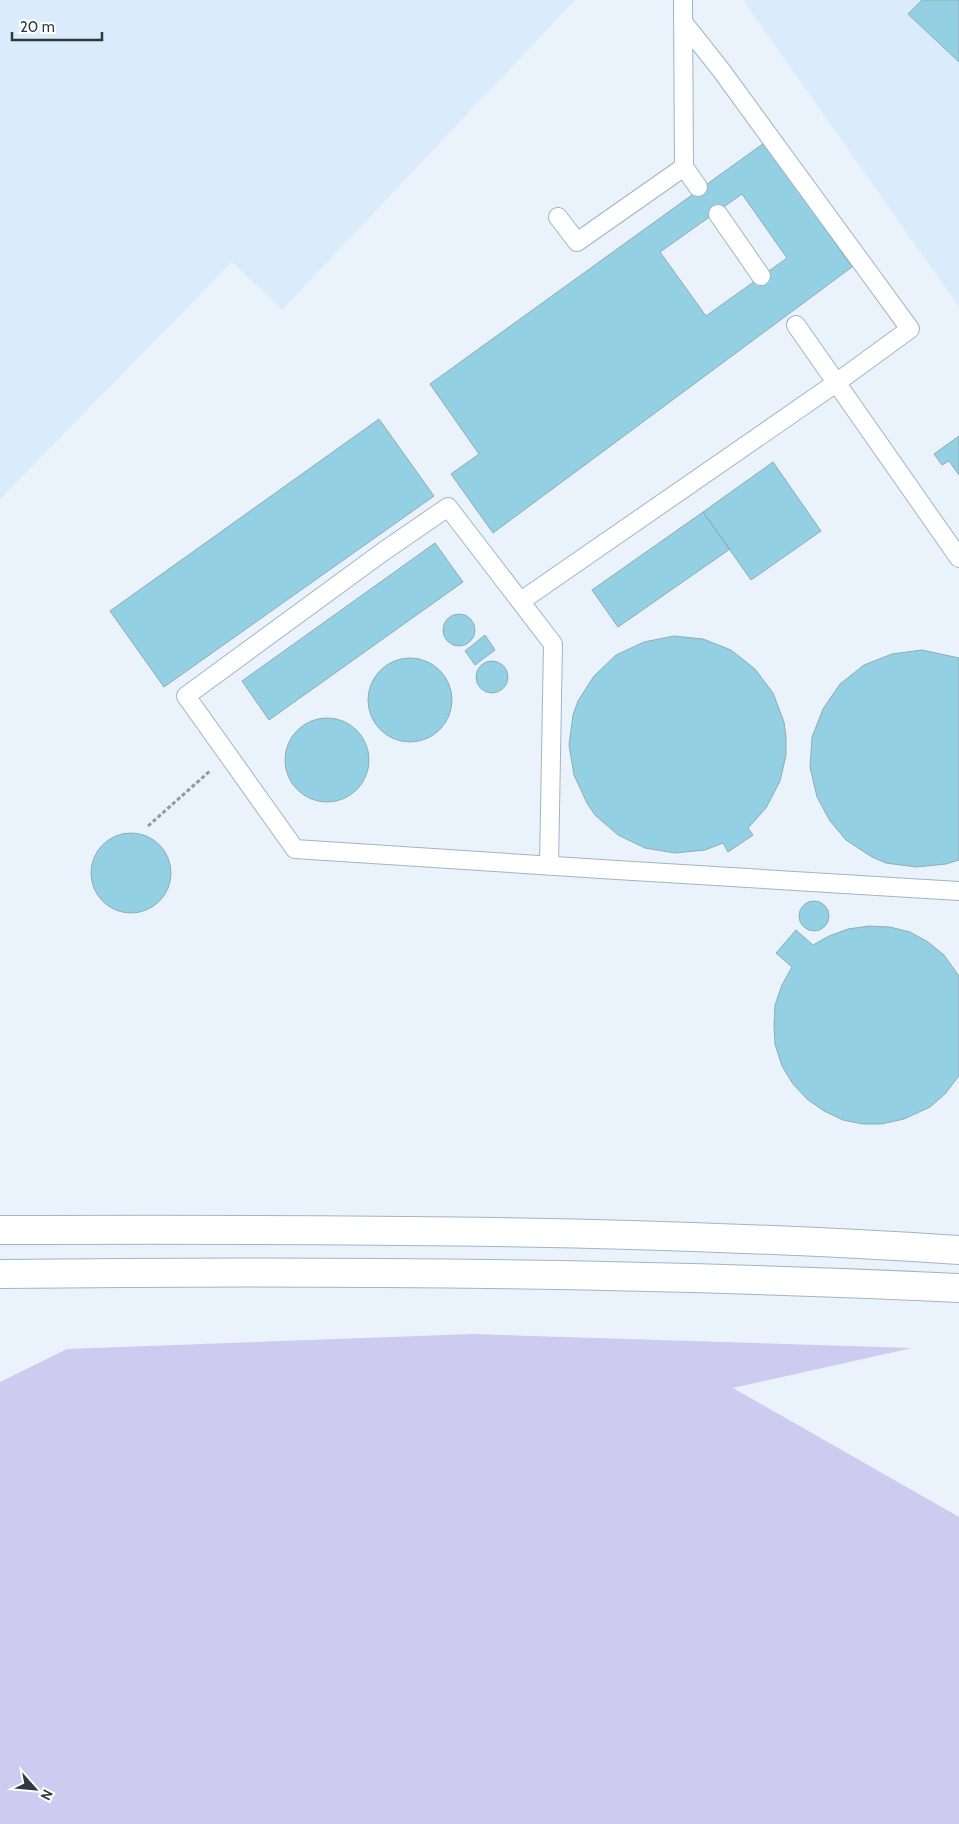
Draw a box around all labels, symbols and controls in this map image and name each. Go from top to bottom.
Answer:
scale bar [12,10,102,42]
text: 20 m [20,18,55,36]
north arrow [10,1764,60,1814]
text: N [36,1786,57,1803]

